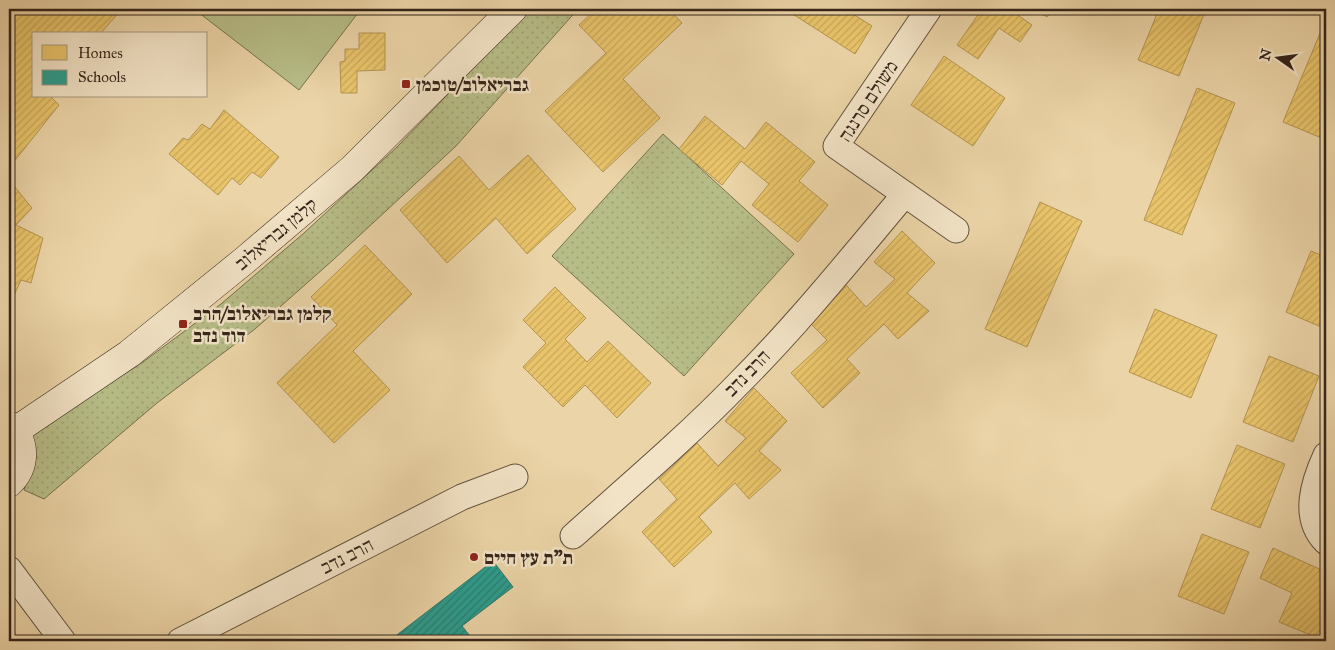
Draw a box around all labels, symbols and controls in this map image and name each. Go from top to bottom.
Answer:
legend [32,32,208,98]
north arrow [1252,32,1302,82]
text: Homes [78,44,123,62]
text: N [1256,47,1276,63]
street label: משולם סרנגה [833,56,903,146]
text: Schools [78,68,126,86]
place label: גבריאלוב/טוכמן [416,73,529,96]
marker: גבריאלוב/טוכמן [400,78,412,90]
street label: קלמן גבריאלוב [230,193,322,275]
place label: קלמן גבריאלוב/הרב דוד נדב [193,302,332,347]
marker: קלמן גבריאלוב/הרב דוד נדב [177,318,189,330]
street label: הרב נדב [719,345,775,401]
street label: הרב נדב [317,533,377,579]
place label: ת"ת עץ חיים [484,546,573,569]
marker: ת"ת עץ חיים [468,551,480,563]

